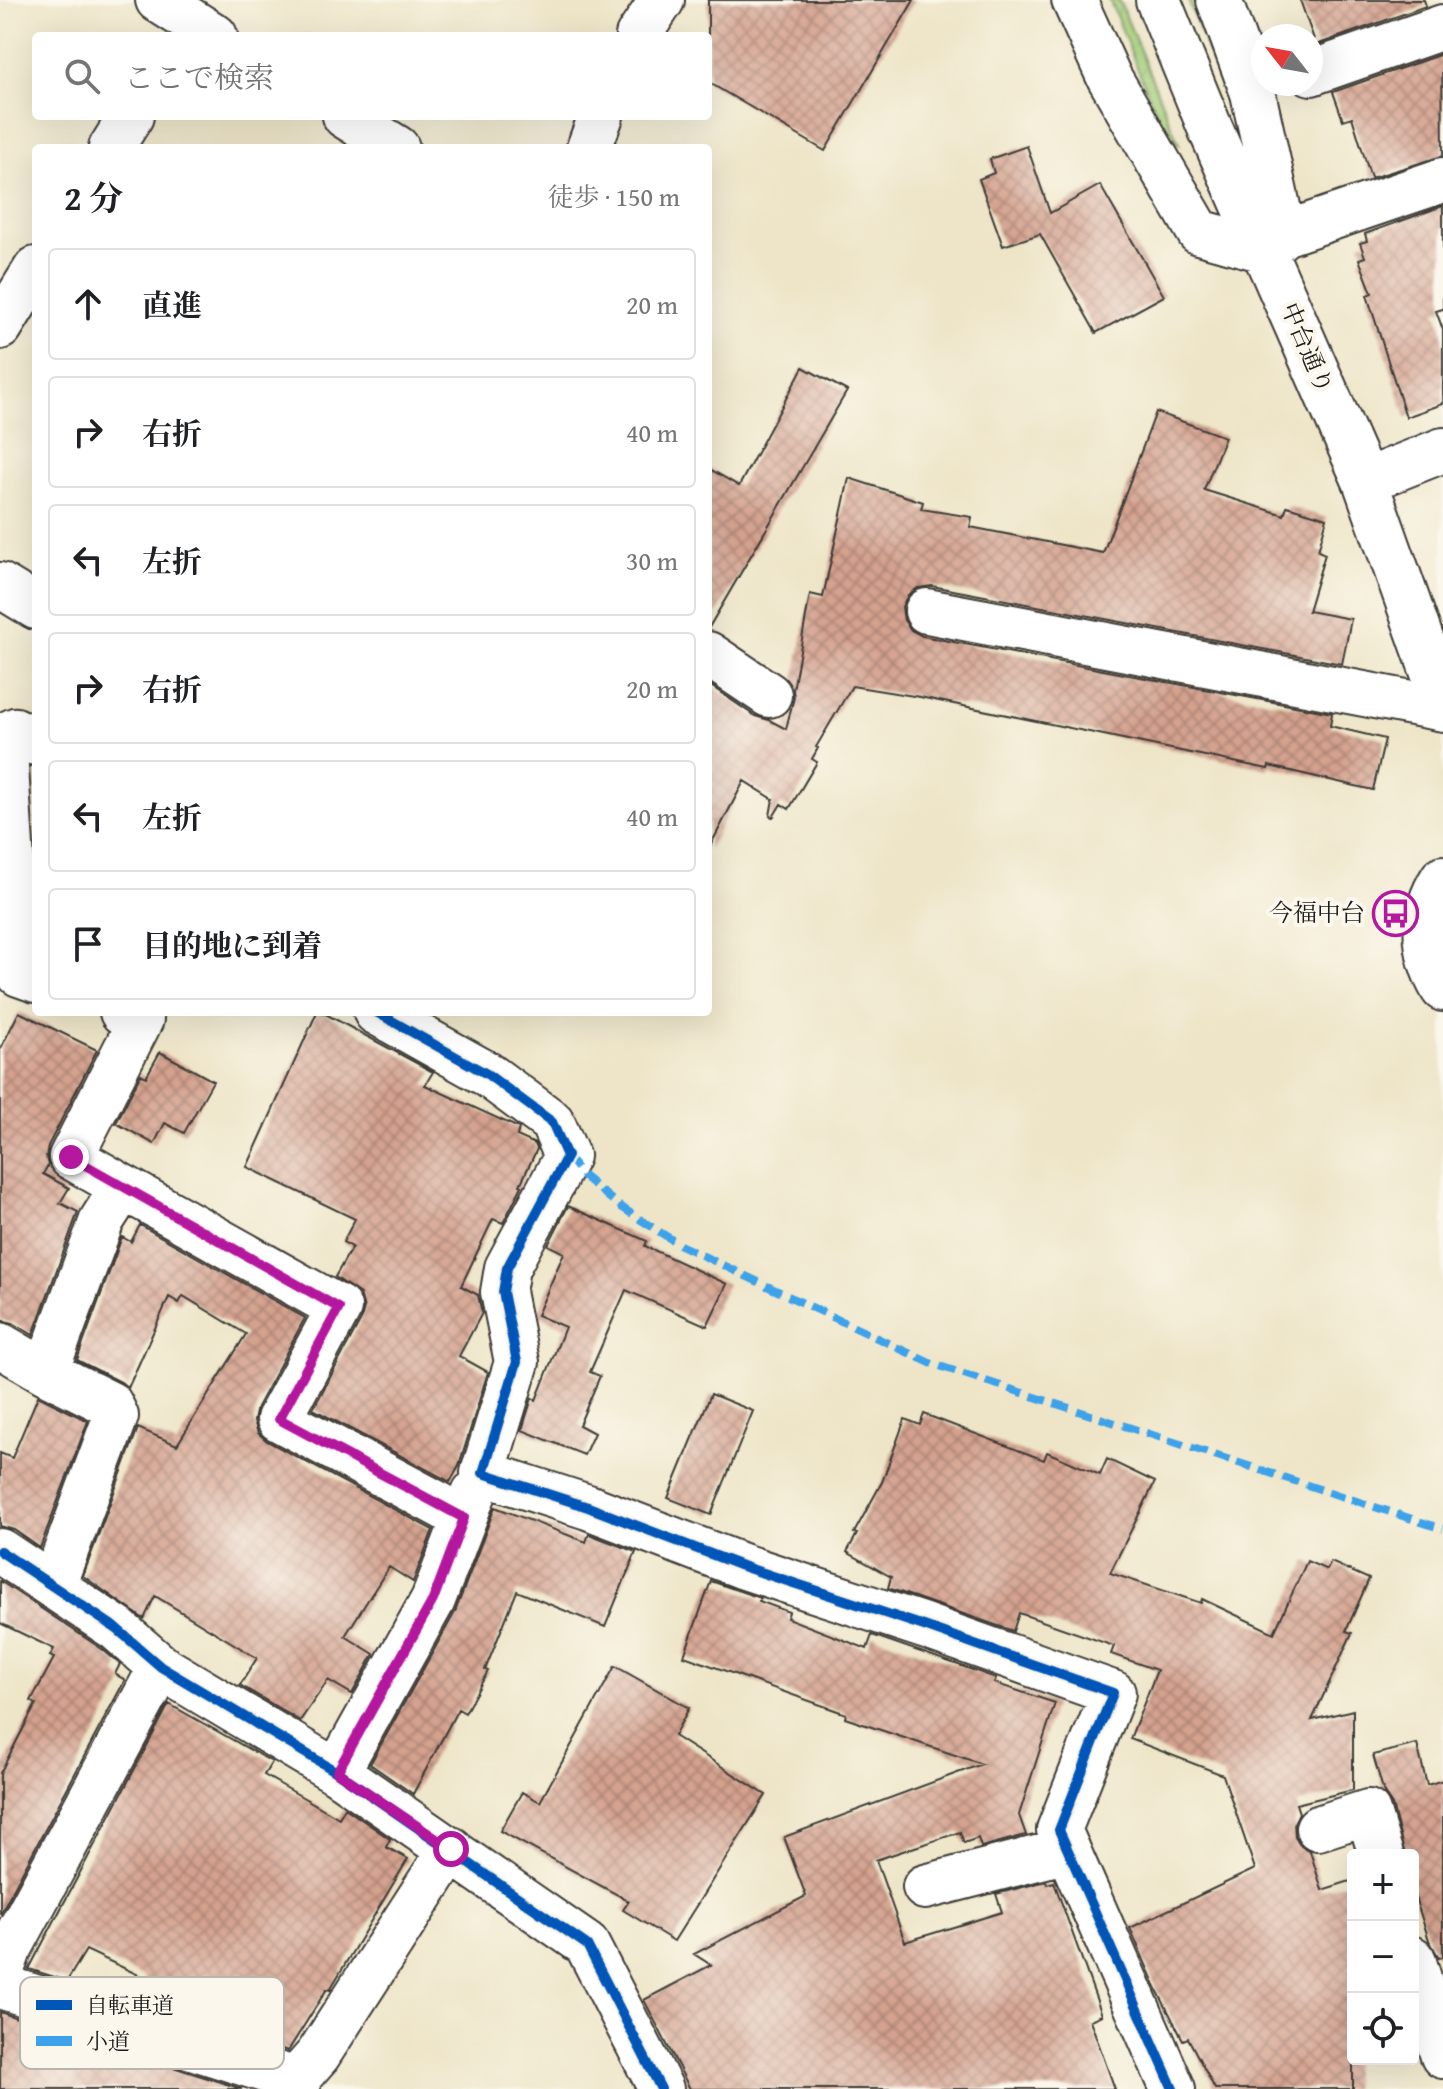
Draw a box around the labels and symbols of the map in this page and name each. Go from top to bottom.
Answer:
north arrow [1251,24,1323,96]
street label: 中台通り [1273,297,1342,399]
bus stop icon: 今福中台 [1372,889,1420,937]
place label: 今福中台 [1269,895,1365,930]
route end [53,1139,89,1175]
route start [433,1831,469,1867]
legend [20,1977,284,2069]
text: 自転車道 [86,1989,174,2021]
text: 小道 [86,2025,130,2057]

